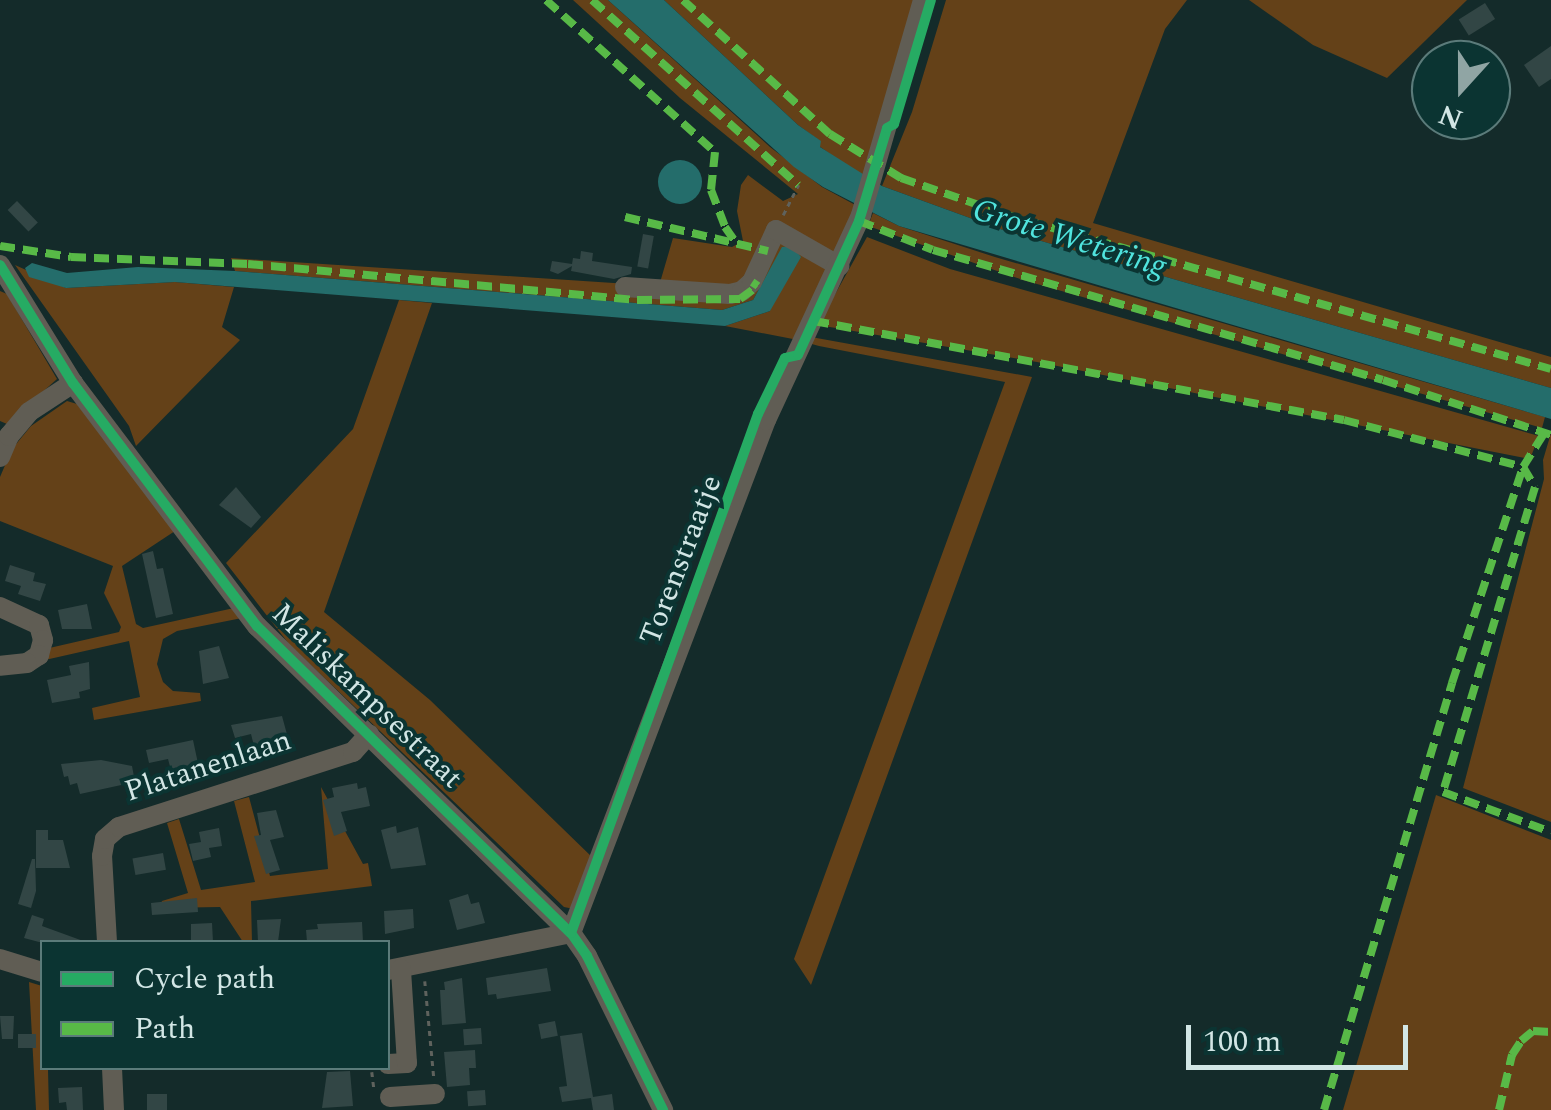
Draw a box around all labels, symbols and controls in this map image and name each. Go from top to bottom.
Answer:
north arrow [1411,40,1511,140]
text: N [1432,92,1469,141]
water label: Grote Wetering [968,191,1170,287]
street label: Torenstraatje [632,470,730,650]
street label: Maliskampsestraat [264,596,470,796]
street label: Platanenlaan [120,722,296,810]
legend [40,940,390,1070]
text: Cycle path [134,956,275,1002]
scale bar [1191,1005,1414,1067]
text: Path [134,1006,195,1052]
text: 100 m [1203,1019,1281,1065]

